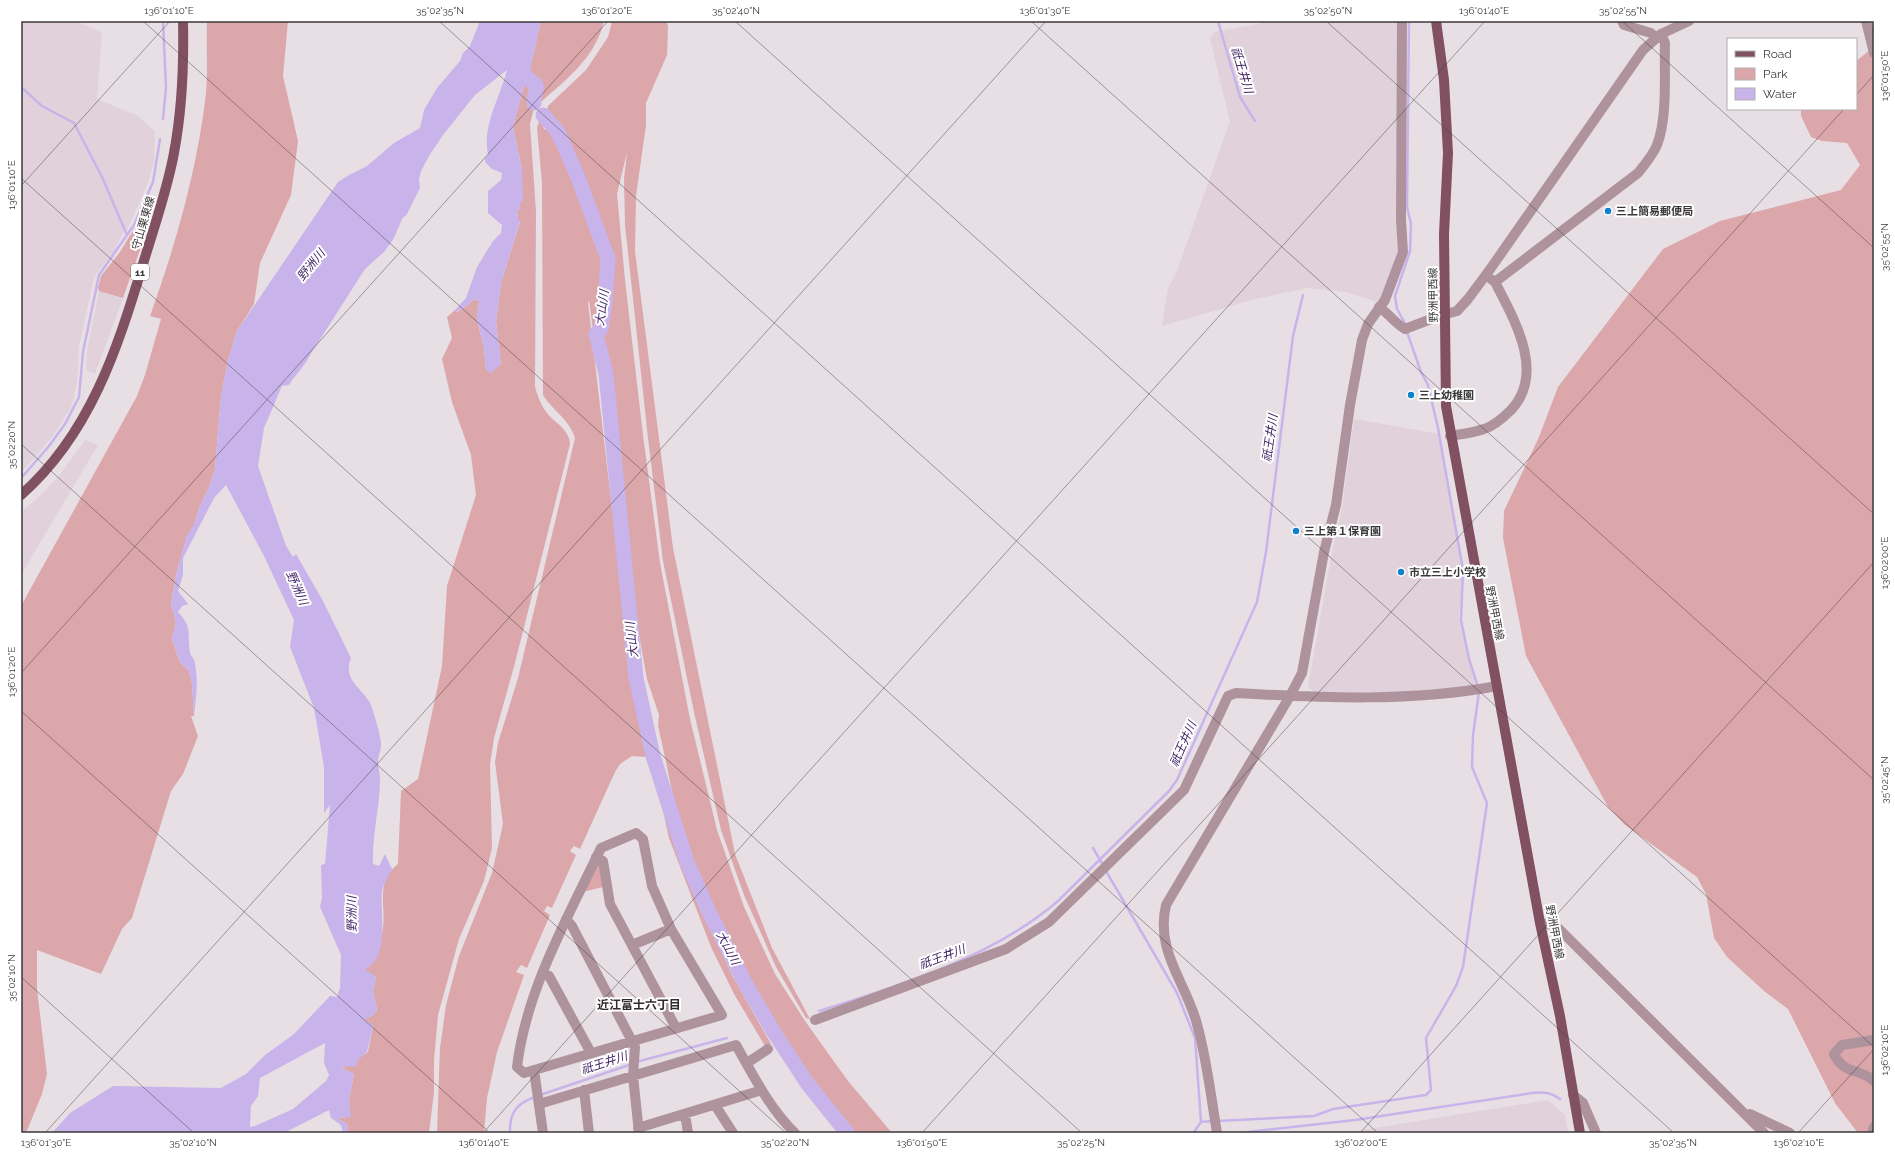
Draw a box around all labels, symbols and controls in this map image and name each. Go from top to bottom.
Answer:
text: 136°01'10"E [144,5,194,16]
text: 35°02'35"N [416,5,464,16]
text: 136°01'20"E [582,5,632,16]
text: 35°02'40"N [712,5,760,16]
text: 136°01'30"E [1020,5,1070,16]
text: 35°02'50"N [1304,5,1352,16]
text: 136°01'40"E [1459,5,1509,16]
text: 35°02'55"N [1599,5,1647,16]
legend [1727,38,1857,110]
water label: 祇王井川 [1228,45,1256,97]
text: Road [1763,47,1792,61]
text: 136°01'50"E [1879,51,1890,101]
text: Park [1763,67,1788,81]
text: Water [1763,87,1797,101]
text: 136°01'10"E [6,160,17,210]
street label: 守山栗東線 [130,195,157,251]
place label: 三上簡易郵便局 [1616,205,1693,218]
marker: 三上簡易郵便局 [1603,206,1613,216]
text: 35°02'55"N [1879,223,1890,271]
water label: 野洲川 [294,245,329,283]
road number: 11 [131,264,149,280]
street label: 野洲甲西線 [1427,267,1440,323]
water label: 大山川 [593,287,612,327]
place label: 三上幼稚園 [1419,389,1474,402]
marker: 三上幼稚園 [1406,390,1416,400]
water label: 祇王井川 [1260,411,1281,463]
text: 35°02'20"N [6,421,17,469]
place label: 三上第１保育園 [1304,525,1381,538]
marker: 三上第１保育園 [1291,526,1301,536]
text: 136°02'00"E [1879,537,1890,589]
place label: 市立三上小学校 [1409,566,1486,579]
marker: 市立三上小学校 [1396,567,1406,577]
water label: 野洲川 [283,569,312,609]
street label: 野洲甲西線 [1483,585,1506,641]
water label: 大山川 [623,619,641,659]
text: 136°01'20"E [6,647,17,697]
water label: 祇王井川 [1167,717,1200,769]
text: 35°02'45"N [1879,756,1890,804]
water label: 野洲川 [345,894,359,932]
street label: 野洲甲西線 [1543,904,1566,960]
water label: 大山川 [713,929,744,969]
water label: 祇王井川 [917,941,969,972]
text: 35°02'10"N [6,954,17,1002]
district label: 近江富士六丁目 [597,998,681,1012]
text: 136°02'10"E [1879,1025,1890,1075]
water label: 祇王井川 [579,1048,631,1077]
text: 136°01'30"E [21,1137,71,1148]
text: 35°02'10"N [169,1137,217,1148]
text: 136°01'40"E [459,1137,509,1148]
text: 35°02'20"N [761,1137,809,1148]
text: 136°01'50"E [897,1137,947,1148]
text: 35°02'25"N [1057,1137,1105,1148]
text: 136°02'00"E [1335,1137,1387,1148]
text: 35°02'35"N [1649,1137,1697,1148]
text: 136°02'10"E [1774,1137,1824,1148]

